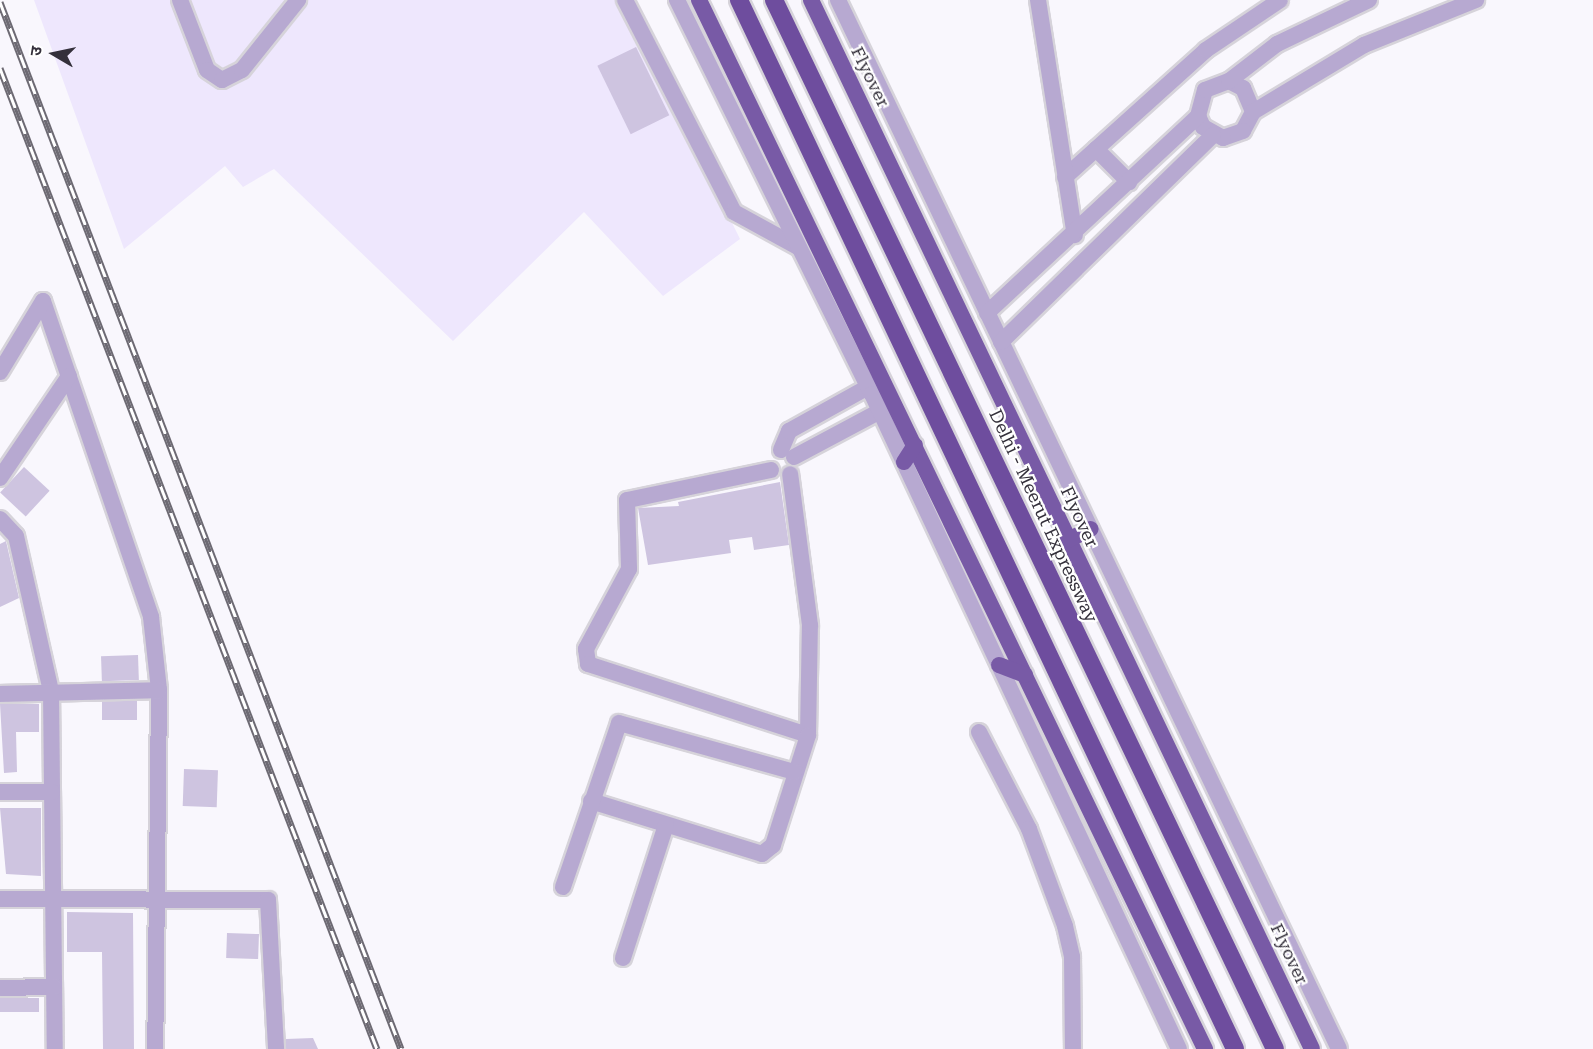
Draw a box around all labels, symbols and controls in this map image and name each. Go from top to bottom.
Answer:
north arrow [24,24,84,84]
street label: Flyover [846,43,894,111]
text: उ [26,45,46,57]
street label: Delhi - Meerut Expressway [984,406,1102,626]
street label: Flyover [1056,483,1102,551]
street label: Flyover [1266,920,1312,988]

